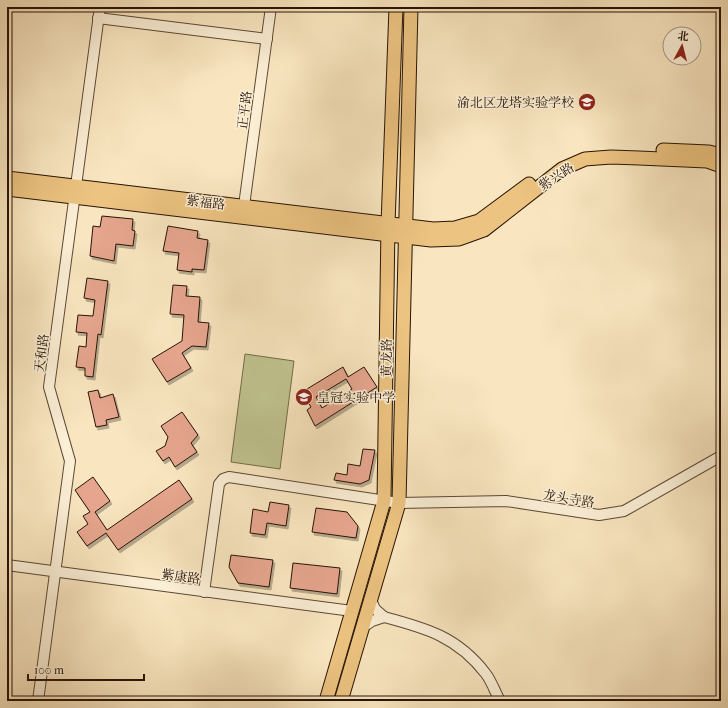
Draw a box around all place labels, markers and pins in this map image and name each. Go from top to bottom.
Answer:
school or university icon: 渝北区龙塔实验学校 [577,92,597,112]
place label: 渝北区龙塔实验学校 [457,95,574,110]
school or university icon: 皇冠实验中学 [294,387,314,407]
place label: 皇冠实验中学 [317,390,395,405]

